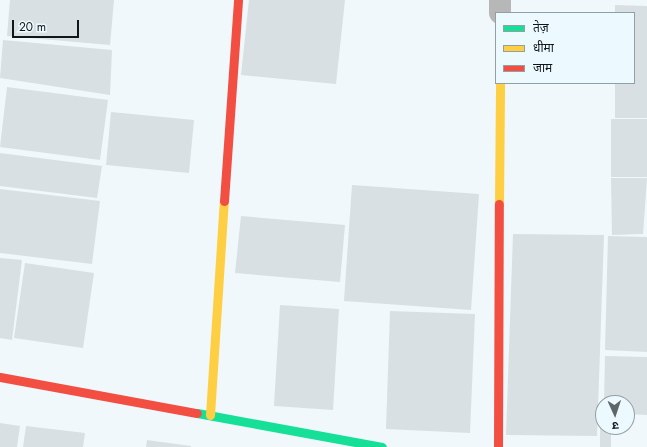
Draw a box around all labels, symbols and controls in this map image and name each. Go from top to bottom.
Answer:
scale bar [14,12,81,38]
legend [495,12,635,84]
text: 20 m [19,18,46,36]
text: तेज़ [533,19,549,37]
text: धीमा [533,39,554,57]
text: जाम [533,59,552,77]
north arrow [595,395,635,435]
text: उ [612,418,619,434]

